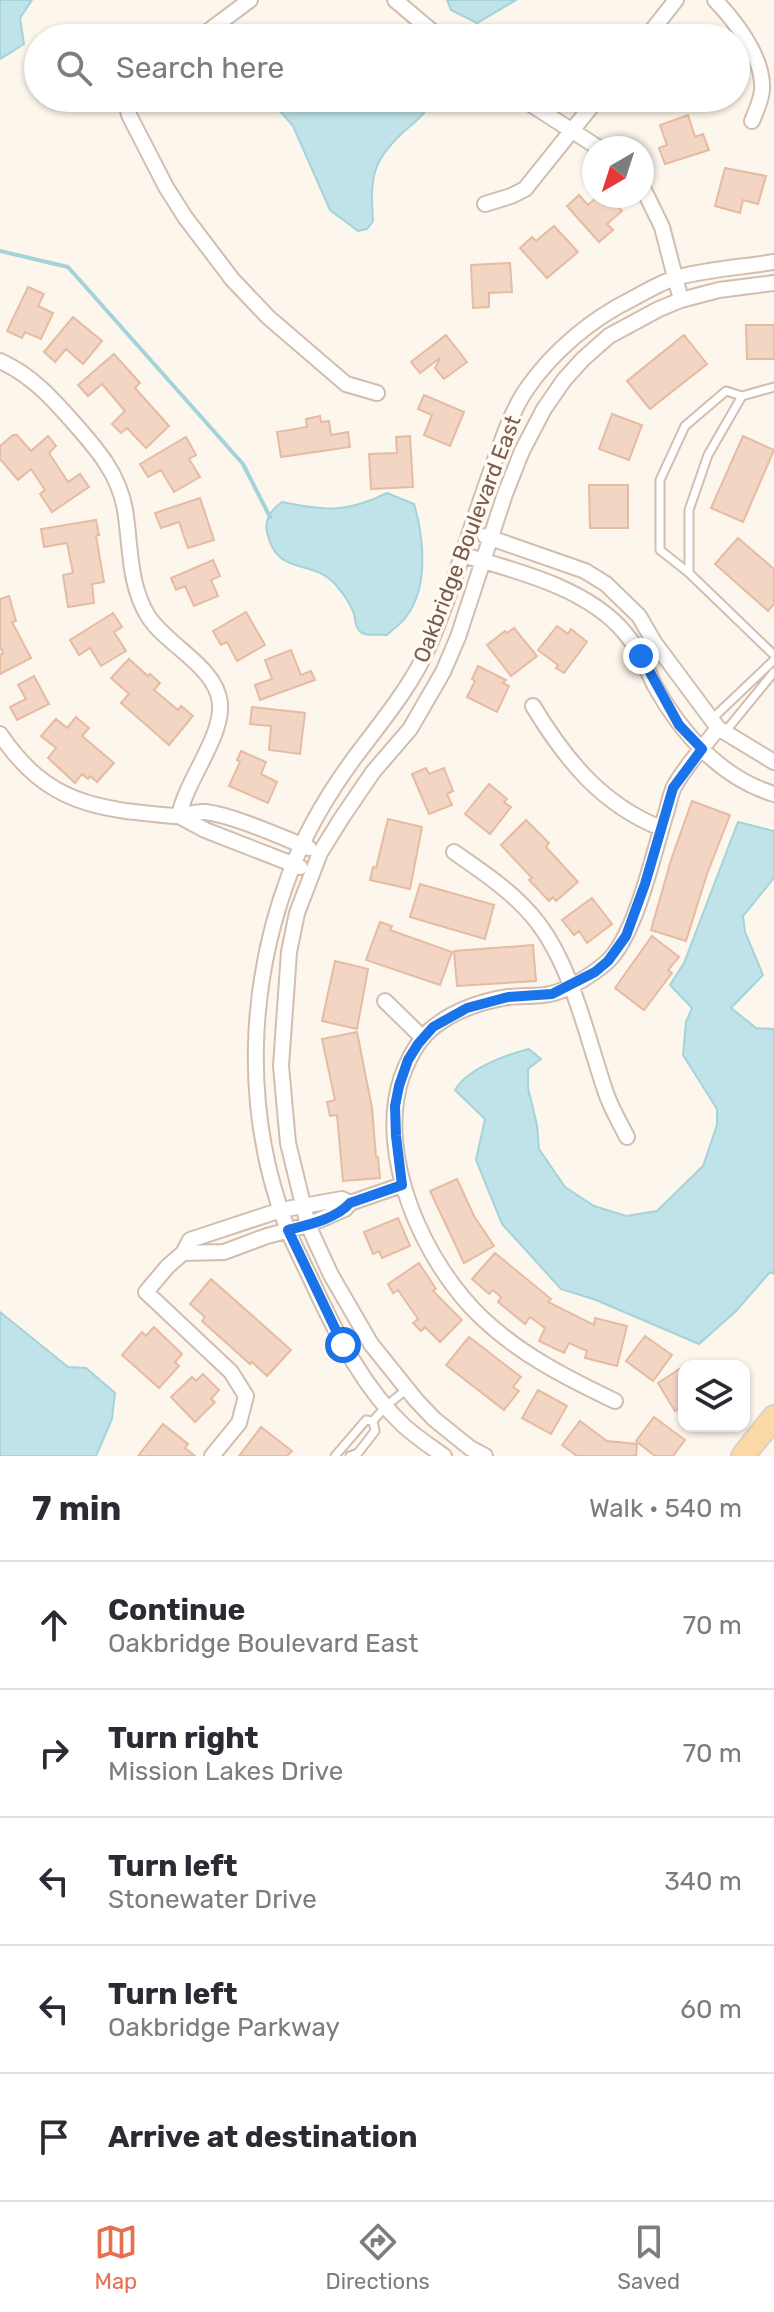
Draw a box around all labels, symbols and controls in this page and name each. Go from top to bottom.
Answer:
search box [24,24,750,112]
icon: search [52,46,96,90]
text: Search here [116,50,284,86]
north arrow [582,136,654,208]
street label: Oakbridge Boulevard East [407,411,527,666]
route end [623,638,659,674]
route start [325,1327,361,1363]
map controls [678,1360,750,1432]
button: layers [678,1360,750,1432]
text: 7 min [32,1488,121,1529]
text: Walk · 540 m [589,1493,742,1524]
text: Continue [108,1592,245,1628]
icon: ahead [32,1603,76,1647]
text: 70 m [683,1610,742,1641]
text: Oakbridge Boulevard East [108,1628,418,1659]
text: Turn right [108,1720,259,1756]
icon: right [32,1731,76,1775]
text: 70 m [683,1738,742,1769]
text: Mission Lakes Drive [108,1756,343,1787]
text: Turn left [108,1848,238,1884]
icon: left [32,1859,76,1903]
text: 340 m [664,1866,742,1897]
text: Stonewater Drive [108,1884,317,1915]
text: Turn left [108,1976,238,2012]
icon: left [32,1987,76,2031]
text: 60 m [680,1994,742,2025]
text: Oakbridge Parkway [108,2012,340,2043]
icon: arrive [32,2115,76,2159]
text: Arrive at destination [108,2119,418,2155]
tab: Map [94,2220,138,2295]
tab: Directions [325,2220,430,2295]
tab: Saved [617,2220,680,2295]

